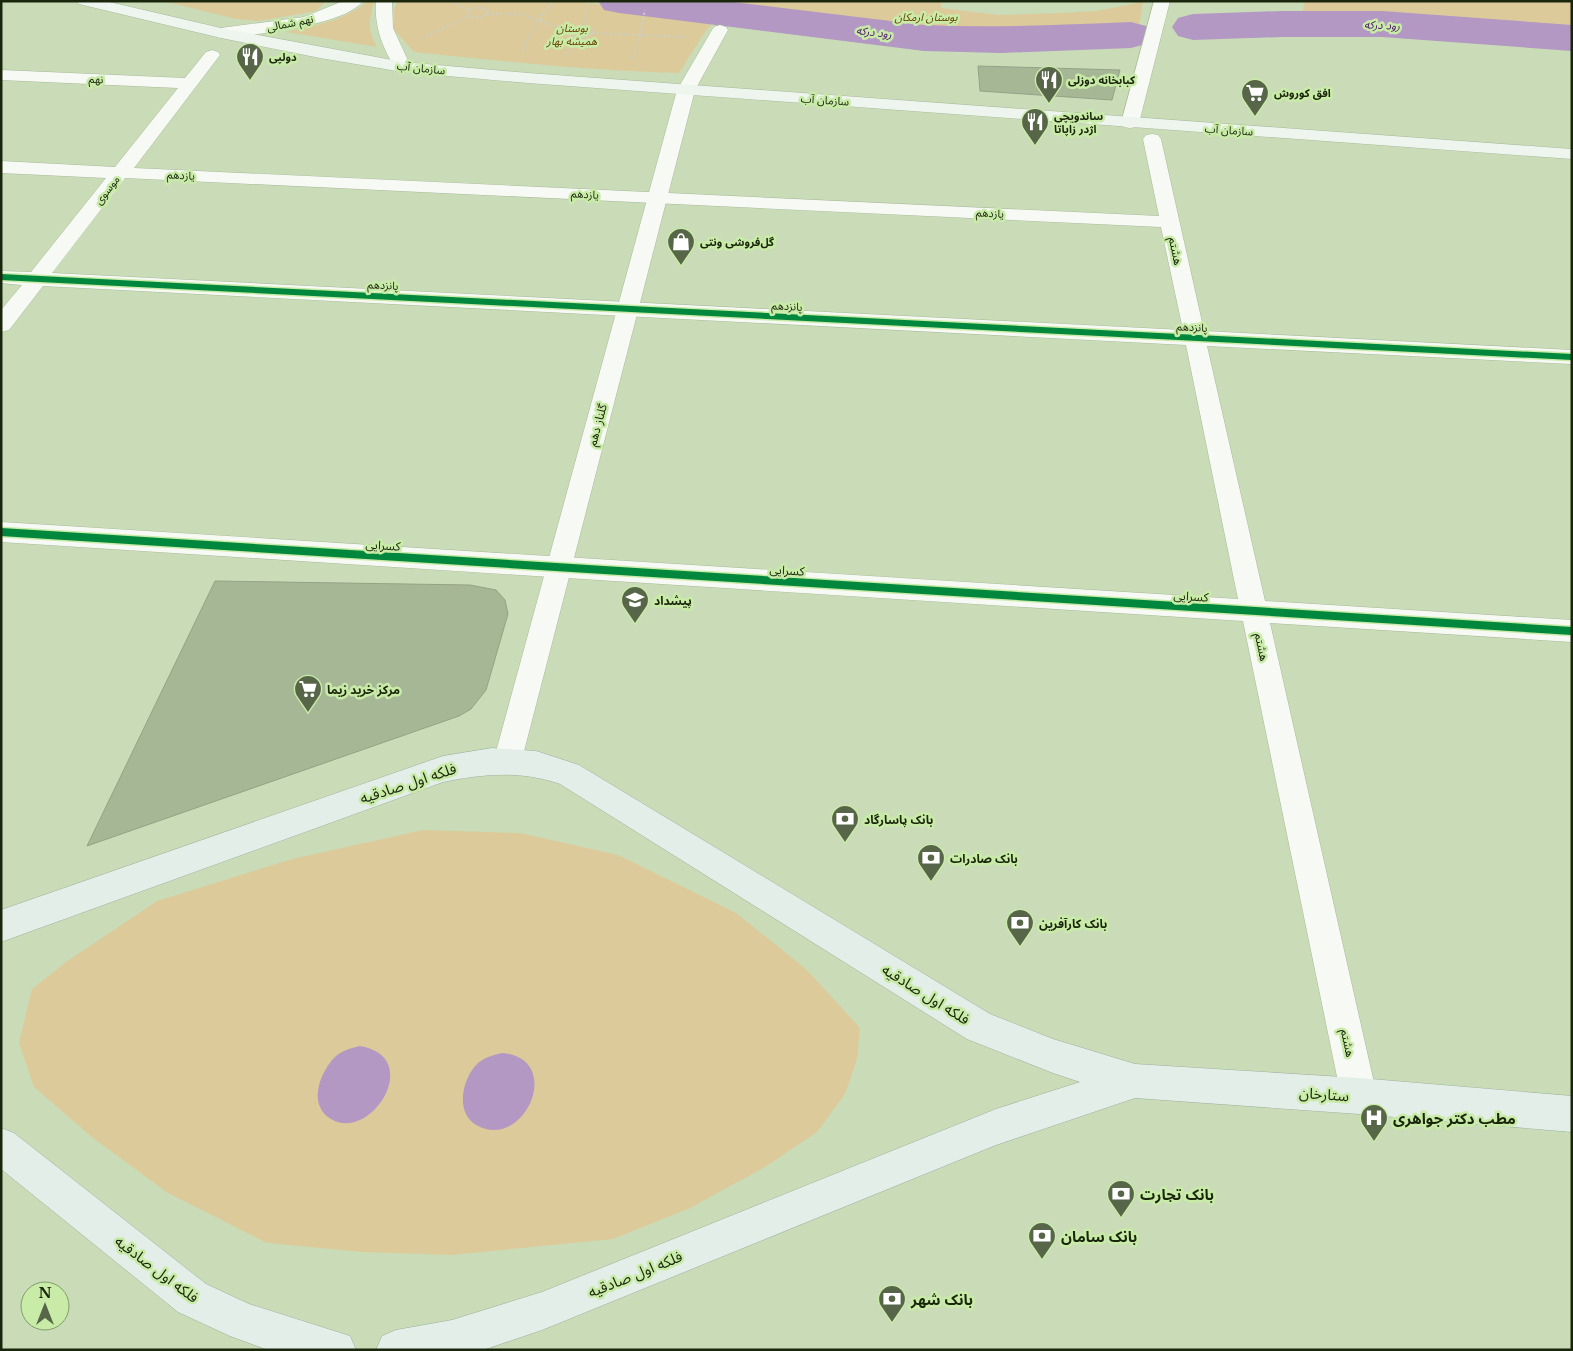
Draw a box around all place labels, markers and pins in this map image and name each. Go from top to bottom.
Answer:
restaurant icon: دولپی [235,42,265,81]
place label: دولپی [269,50,297,65]
restaurant icon: کبابخانه دوزلی [1034,65,1064,104]
place label: کبابخانه دوزلی [1068,73,1136,87]
supermarket icon: افق کوروش [1240,78,1270,117]
place label: افق کوروش [1274,86,1331,100]
restaurant icon: ساندویچی اژدر زاپاتا [1020,107,1050,146]
place label: ساندویچی اژدر زاپاتا [1054,109,1103,137]
shop icon: گل‌فروشی ونتی [666,227,696,266]
place label: گل‌فروشی ونتی [700,235,775,249]
school or university icon: پیشداد [620,585,650,624]
place label: پیشداد [654,593,692,609]
supermarket icon: مرکز خرید زیما [293,674,323,713]
place label: مرکز خرید زیما [327,682,400,697]
bank icon: بانک پاسارگاد [830,804,860,843]
place label: بانک پاسارگاد [864,812,933,828]
bank icon: بانک صادرات [916,843,946,882]
place label: بانک صادرات [950,851,1018,866]
bank icon: بانک کارآفرین [1005,908,1035,947]
place label: بانک کارآفرین [1039,916,1107,931]
hospital icon: مطب دکتر جواهری [1359,1103,1389,1142]
place label: مطب دکتر جواهری [1393,1109,1516,1128]
bank icon: بانک تجارت [1106,1179,1136,1218]
place label: بانک تجارت [1140,1185,1214,1204]
bank icon: بانک سامان [1027,1221,1057,1260]
place label: بانک سامان [1061,1227,1137,1246]
bank icon: بانک شهر [877,1284,907,1323]
place label: بانک شهر [910,1290,973,1309]

